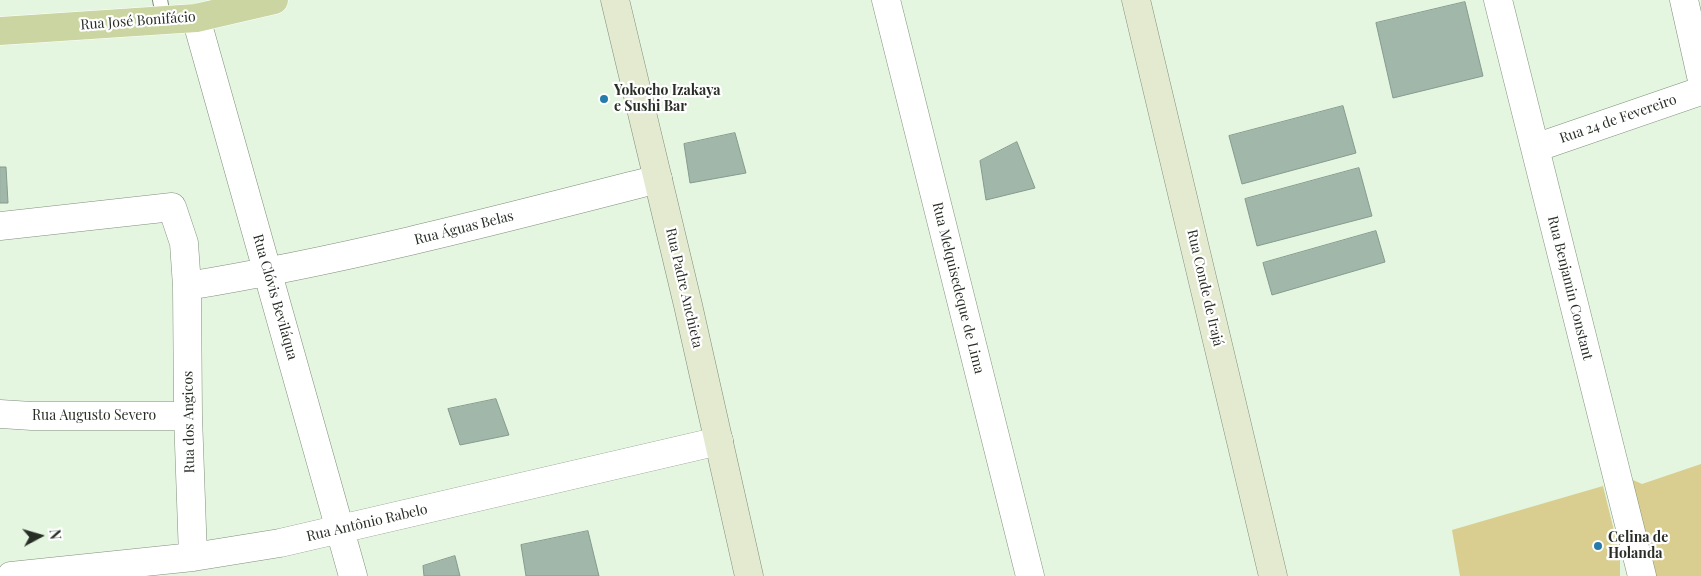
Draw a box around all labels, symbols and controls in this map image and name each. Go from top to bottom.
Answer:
street label: Rua José Bonifácio [80,9,196,33]
place label: Yokocho Izakaya e Sushi Bar [614,83,720,115]
street label: Rua 24 de Fevereiro [1557,91,1679,147]
marker: Yokocho Izakaya e Sushi Bar [598,93,610,105]
street label: Rua Melquisedeque de Lima [929,200,987,376]
street label: Rua Águas Belas [413,208,515,248]
street label: Rua Benjamin Constant [1544,214,1596,362]
street label: Rua Padre Anchieta [662,226,706,350]
street label: Rua Conde de Irajá [1183,228,1227,348]
street label: Rua Clóvis Beviláqua [249,232,301,362]
street label: Rua dos Angicos [180,371,198,473]
street label: Rua Augusto Severo [32,408,156,424]
street label: Rua Antônio Rabelo [305,501,429,545]
north arrow [15,511,65,561]
text: N [45,528,65,540]
place label: Celina de Holanda [1608,530,1668,562]
marker: Celina de Holanda [1592,540,1604,552]

